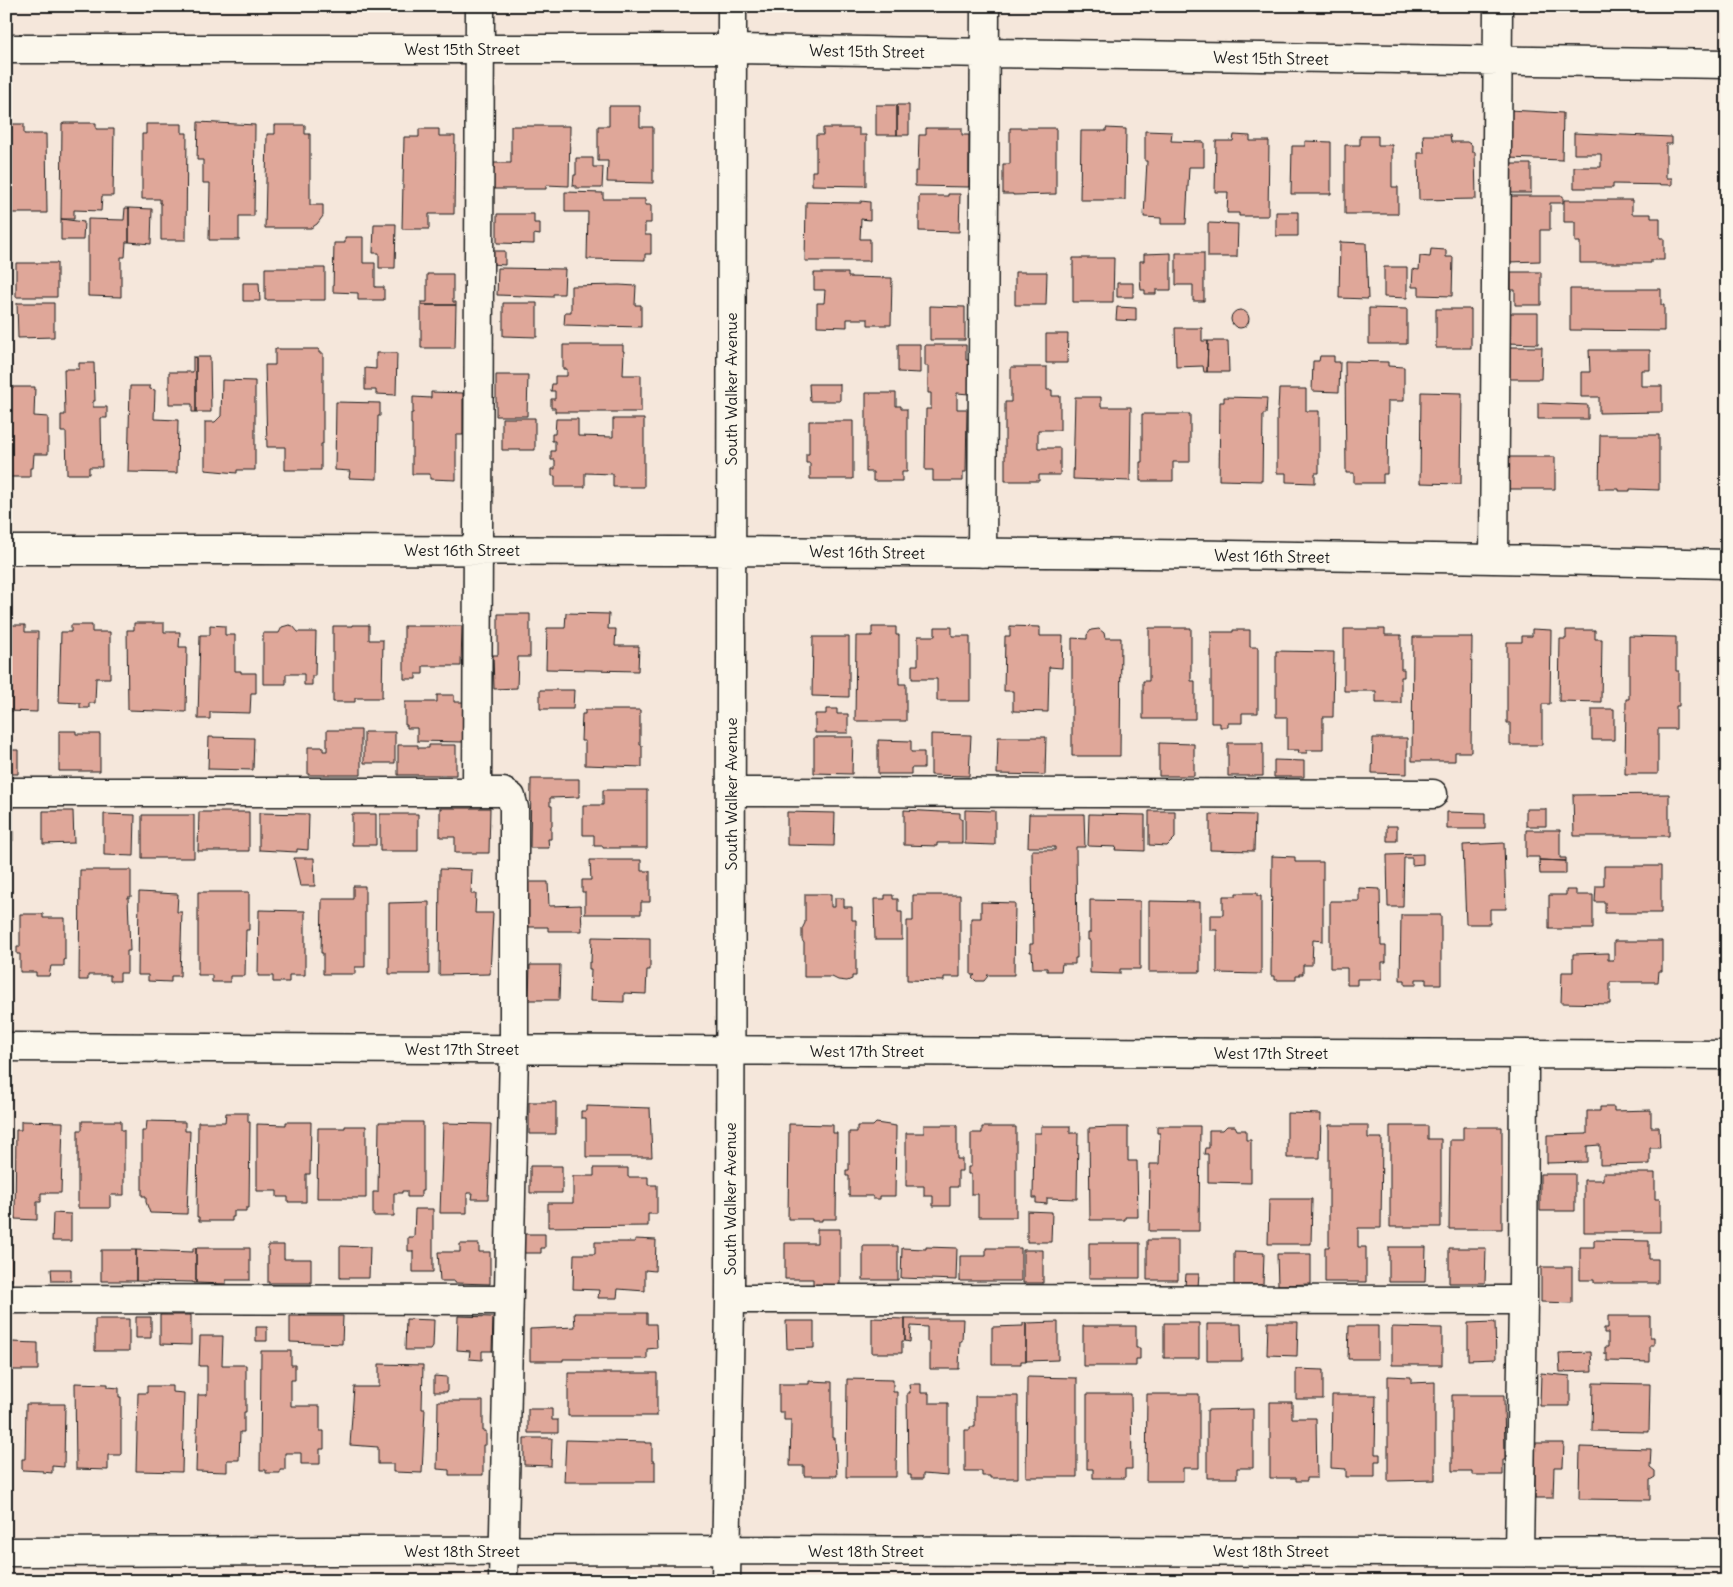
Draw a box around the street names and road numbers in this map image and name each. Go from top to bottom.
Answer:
street label: West 15th Street [404,39,520,59]
street label: West 15th Street [809,40,926,62]
street label: West 15th Street [1213,47,1330,69]
street label: South Walker Avenue [721,312,741,466]
street label: West 16th Street [404,540,520,560]
street label: West 16th Street [809,541,926,563]
street label: West 16th Street [1214,545,1331,567]
street label: South Walker Avenue [721,717,741,871]
street label: West 17th Street [405,1039,520,1059]
street label: West 17th Street [810,1041,925,1061]
street label: West 17th Street [1214,1043,1329,1063]
street label: South Walker Avenue [720,1122,740,1276]
street label: West 18th Street [404,1541,520,1561]
street label: West 18th Street [808,1541,924,1561]
street label: West 18th Street [1213,1541,1329,1561]

